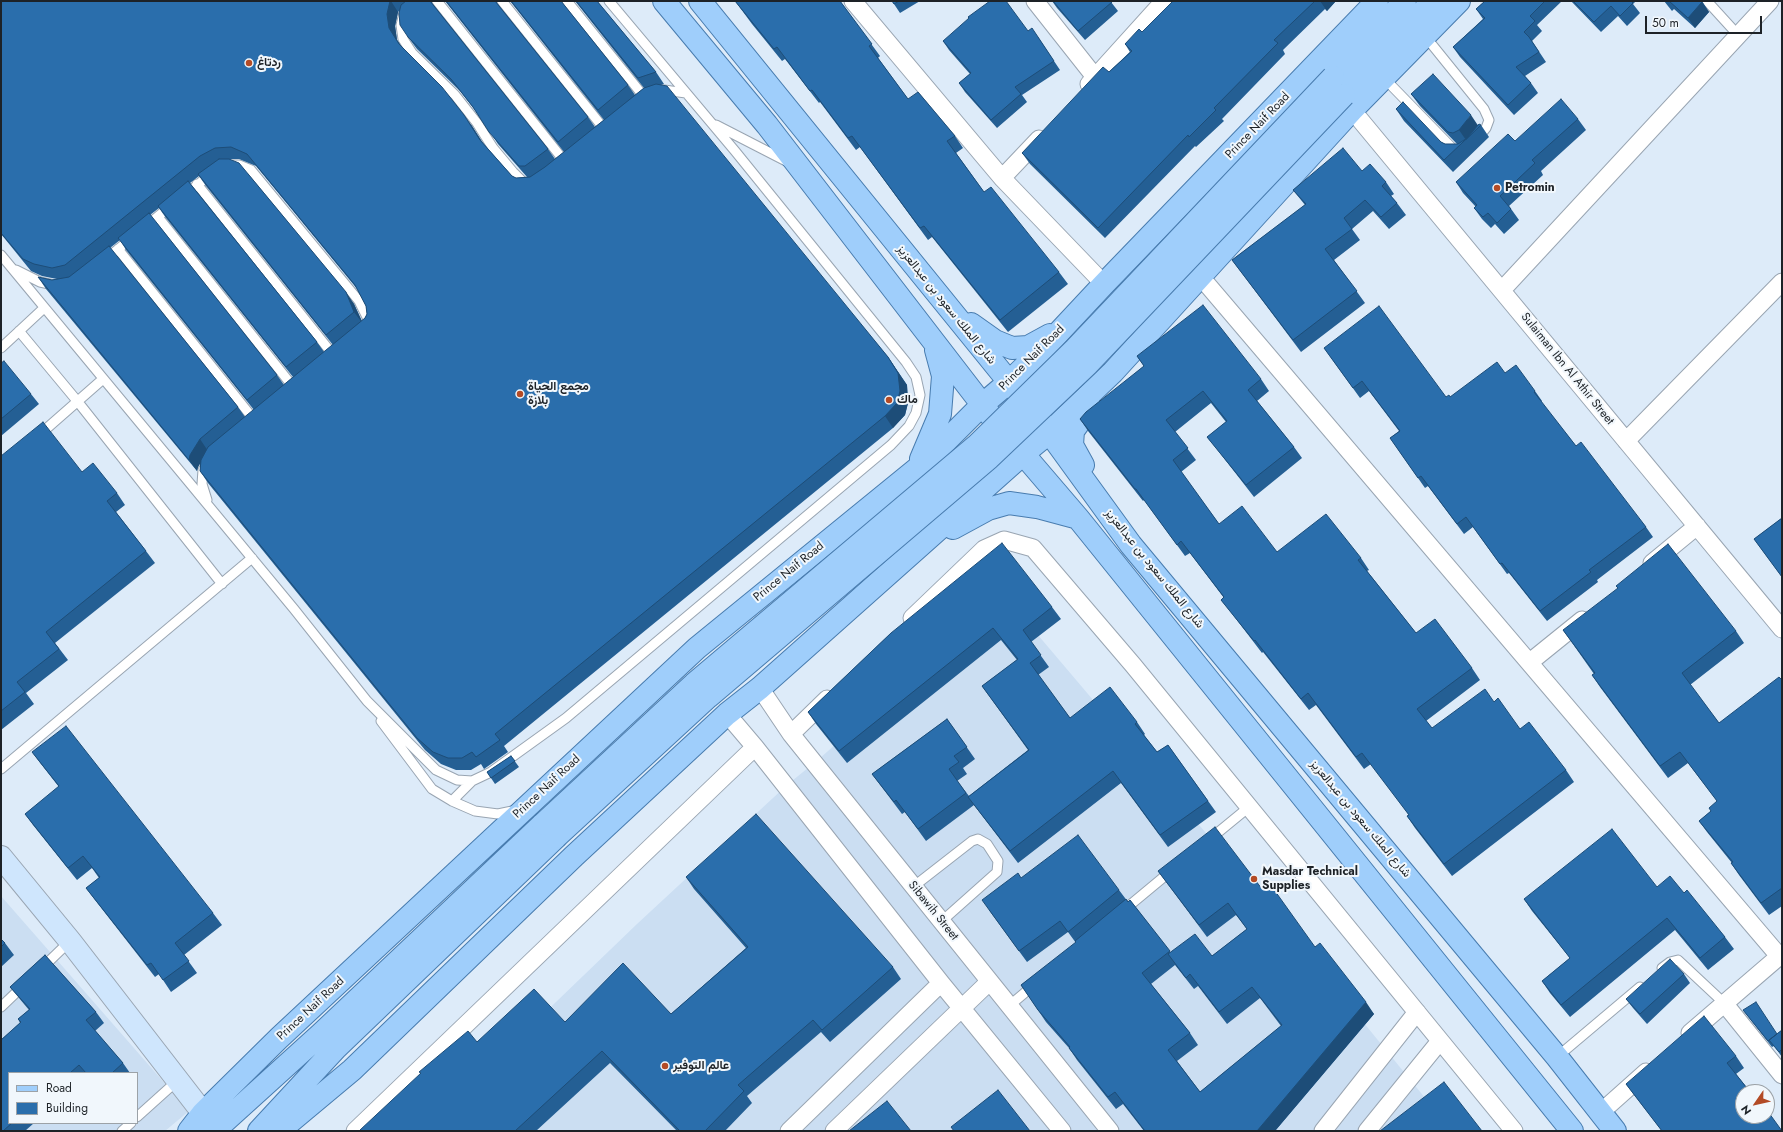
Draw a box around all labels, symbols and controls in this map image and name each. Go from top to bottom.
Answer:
scale bar [1647,8,1764,34]
text: 50 m [1652,14,1679,32]
place label: ردتاغ [257,56,281,70]
marker: ردتاغ [244,58,254,68]
street label: Prince Naif Road [1223,90,1293,162]
place label: Petromin [1505,181,1555,195]
marker: Petromin [1492,183,1502,193]
street label: شارع الملك سعود بن عبدالعزيز [893,242,999,368]
street label: Sulaiman Ibn Al Athir Street [1517,310,1617,428]
street label: Prince Naif Road [996,322,1068,394]
place label: مجمع الحياة بلازة [528,380,589,408]
marker: مجمع الحياة بلازة [515,389,525,399]
place label: ماك [897,393,918,407]
marker: ماك [884,395,894,405]
street label: شارع الملك سعود بن عبدالعزيز [1101,506,1207,632]
street label: Prince Naif Road [751,539,827,605]
street label: Prince Naif Road [510,752,584,822]
street label: شارع الملك سعود بن عبدالعزيز [1306,757,1414,881]
place label: Masdar Technical Supplies [1262,865,1358,893]
marker: Masdar Technical Supplies [1249,874,1259,884]
street label: Sibawih Street [905,878,961,944]
street label: Prince Naif Road [274,974,348,1044]
place label: عالم التوفير [673,1059,729,1073]
marker: عالم التوفير [660,1061,670,1071]
legend [8,1072,138,1124]
text: Road [46,1079,72,1097]
north arrow [1735,1084,1775,1124]
text: Building [46,1099,88,1117]
text: N [1737,1102,1755,1118]

